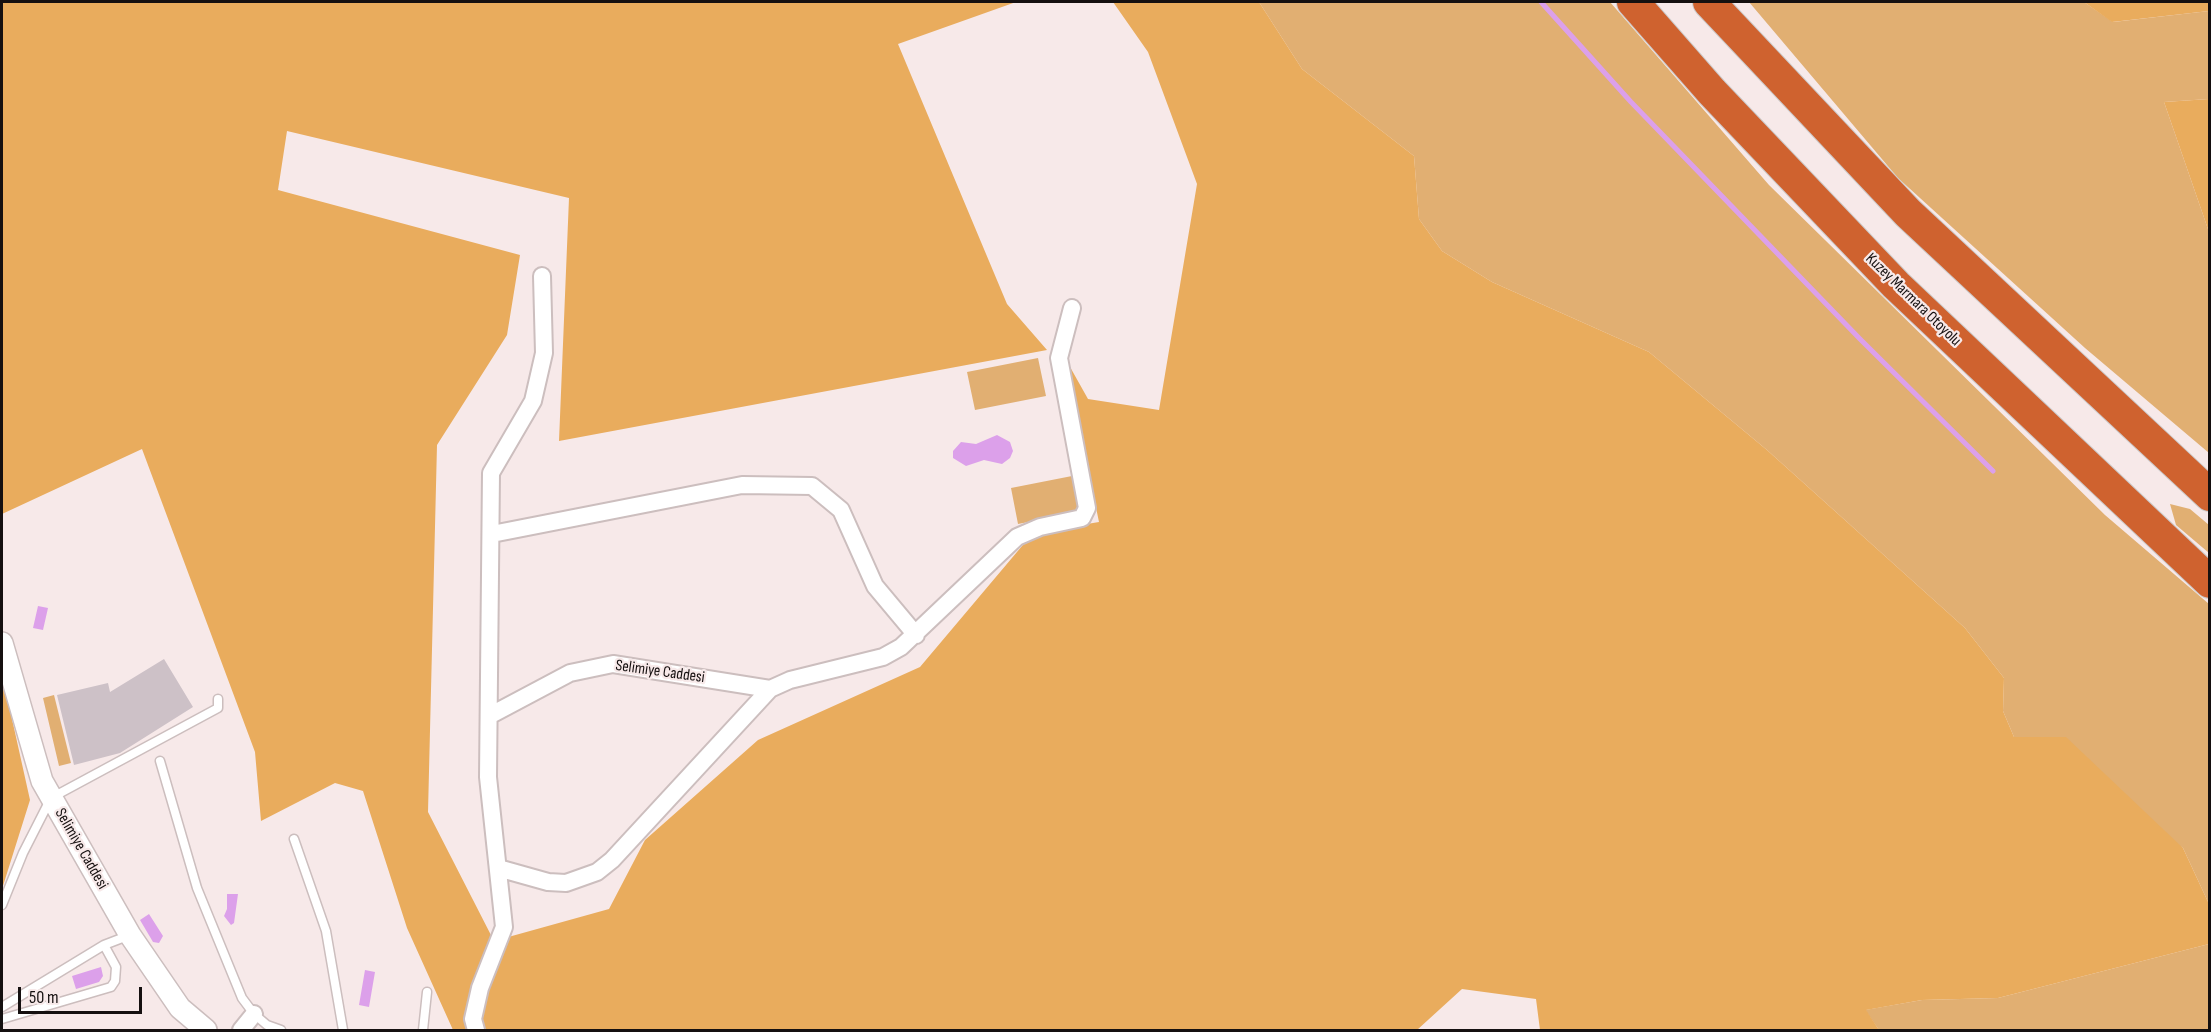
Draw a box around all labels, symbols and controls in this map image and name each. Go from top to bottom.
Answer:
street label: Kuzey Marmara Otoyolu [1861,249,1965,351]
street label: Selimiye Caddesi [614,656,706,688]
street label: Selimiye Caddesi [50,805,112,893]
scale bar [21,975,146,1013]
text: 50 m [29,987,59,1008]

